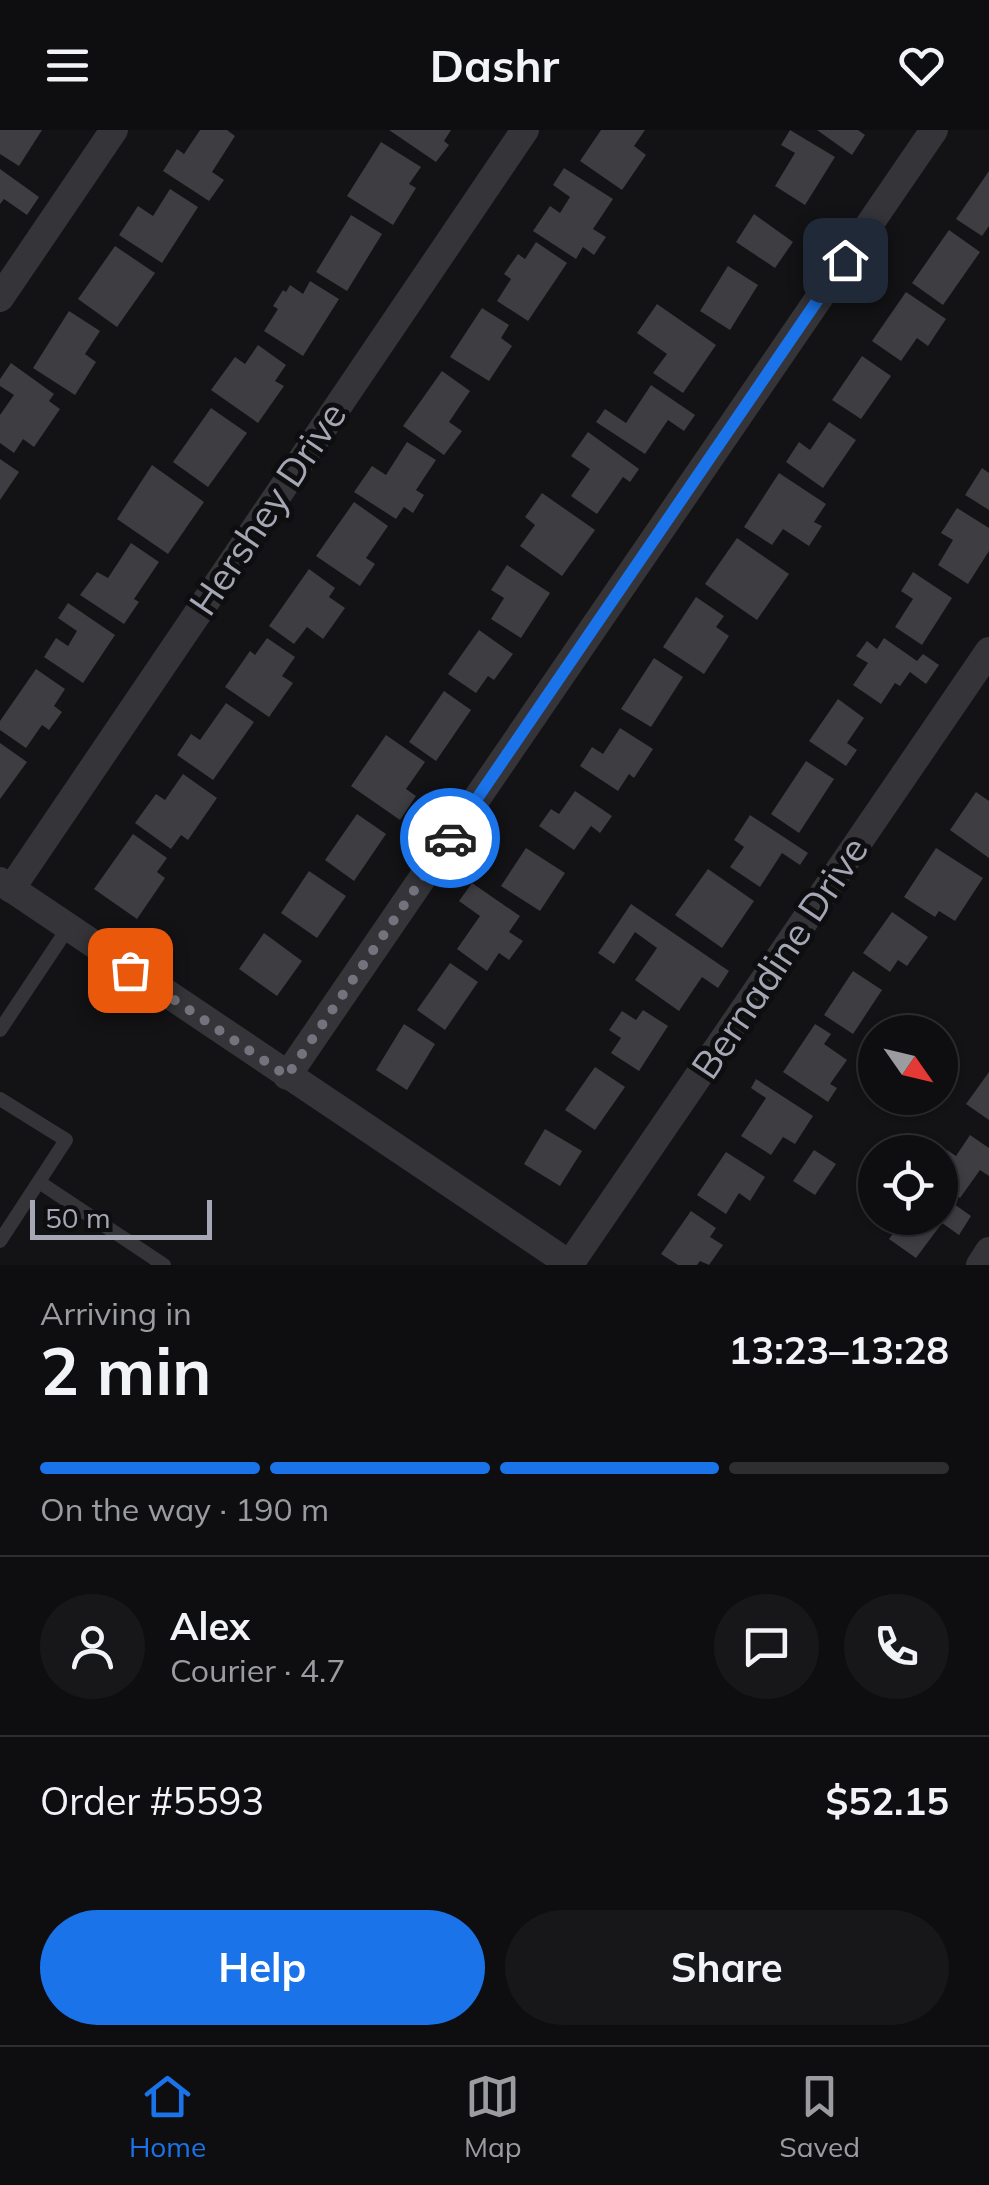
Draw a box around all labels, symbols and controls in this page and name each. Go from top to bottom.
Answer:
text: Dashr [430,37,559,93]
icon: menu [40,38,95,93]
icon: heart [894,38,949,93]
pin [803,218,888,303]
icon: home [818,233,873,288]
street label: Hershey Drive [178,393,356,624]
courier [400,788,500,888]
icon: car [423,811,478,866]
street label: Bernadine Drive [680,827,878,1088]
pin [88,928,173,1013]
icon: bag [103,943,158,998]
north arrow [858,1015,958,1115]
map controls [858,1015,958,1235]
button: locate [858,1135,958,1235]
scale bar [30,1195,212,1240]
text: 50 m [45,1200,111,1235]
text: Arriving in [40,1293,192,1333]
text: 13:23–13:28 [729,1326,949,1374]
text: 2 min [40,1330,211,1411]
text: On the way · 190 m [40,1489,329,1529]
button: person [40,1594,145,1699]
button: chat [714,1594,819,1699]
button: phone [844,1594,949,1699]
text: Alex [170,1602,250,1650]
text: Courier · 4.7 [170,1650,346,1690]
text: Order #5593 [40,1777,264,1825]
text: $52.15 [826,1777,949,1825]
button: Help [40,1910,485,2025]
button: Share [505,1910,949,2025]
tab: Home [129,2069,206,2164]
tab: Map [464,2069,522,2164]
tab: Saved [779,2069,860,2164]

